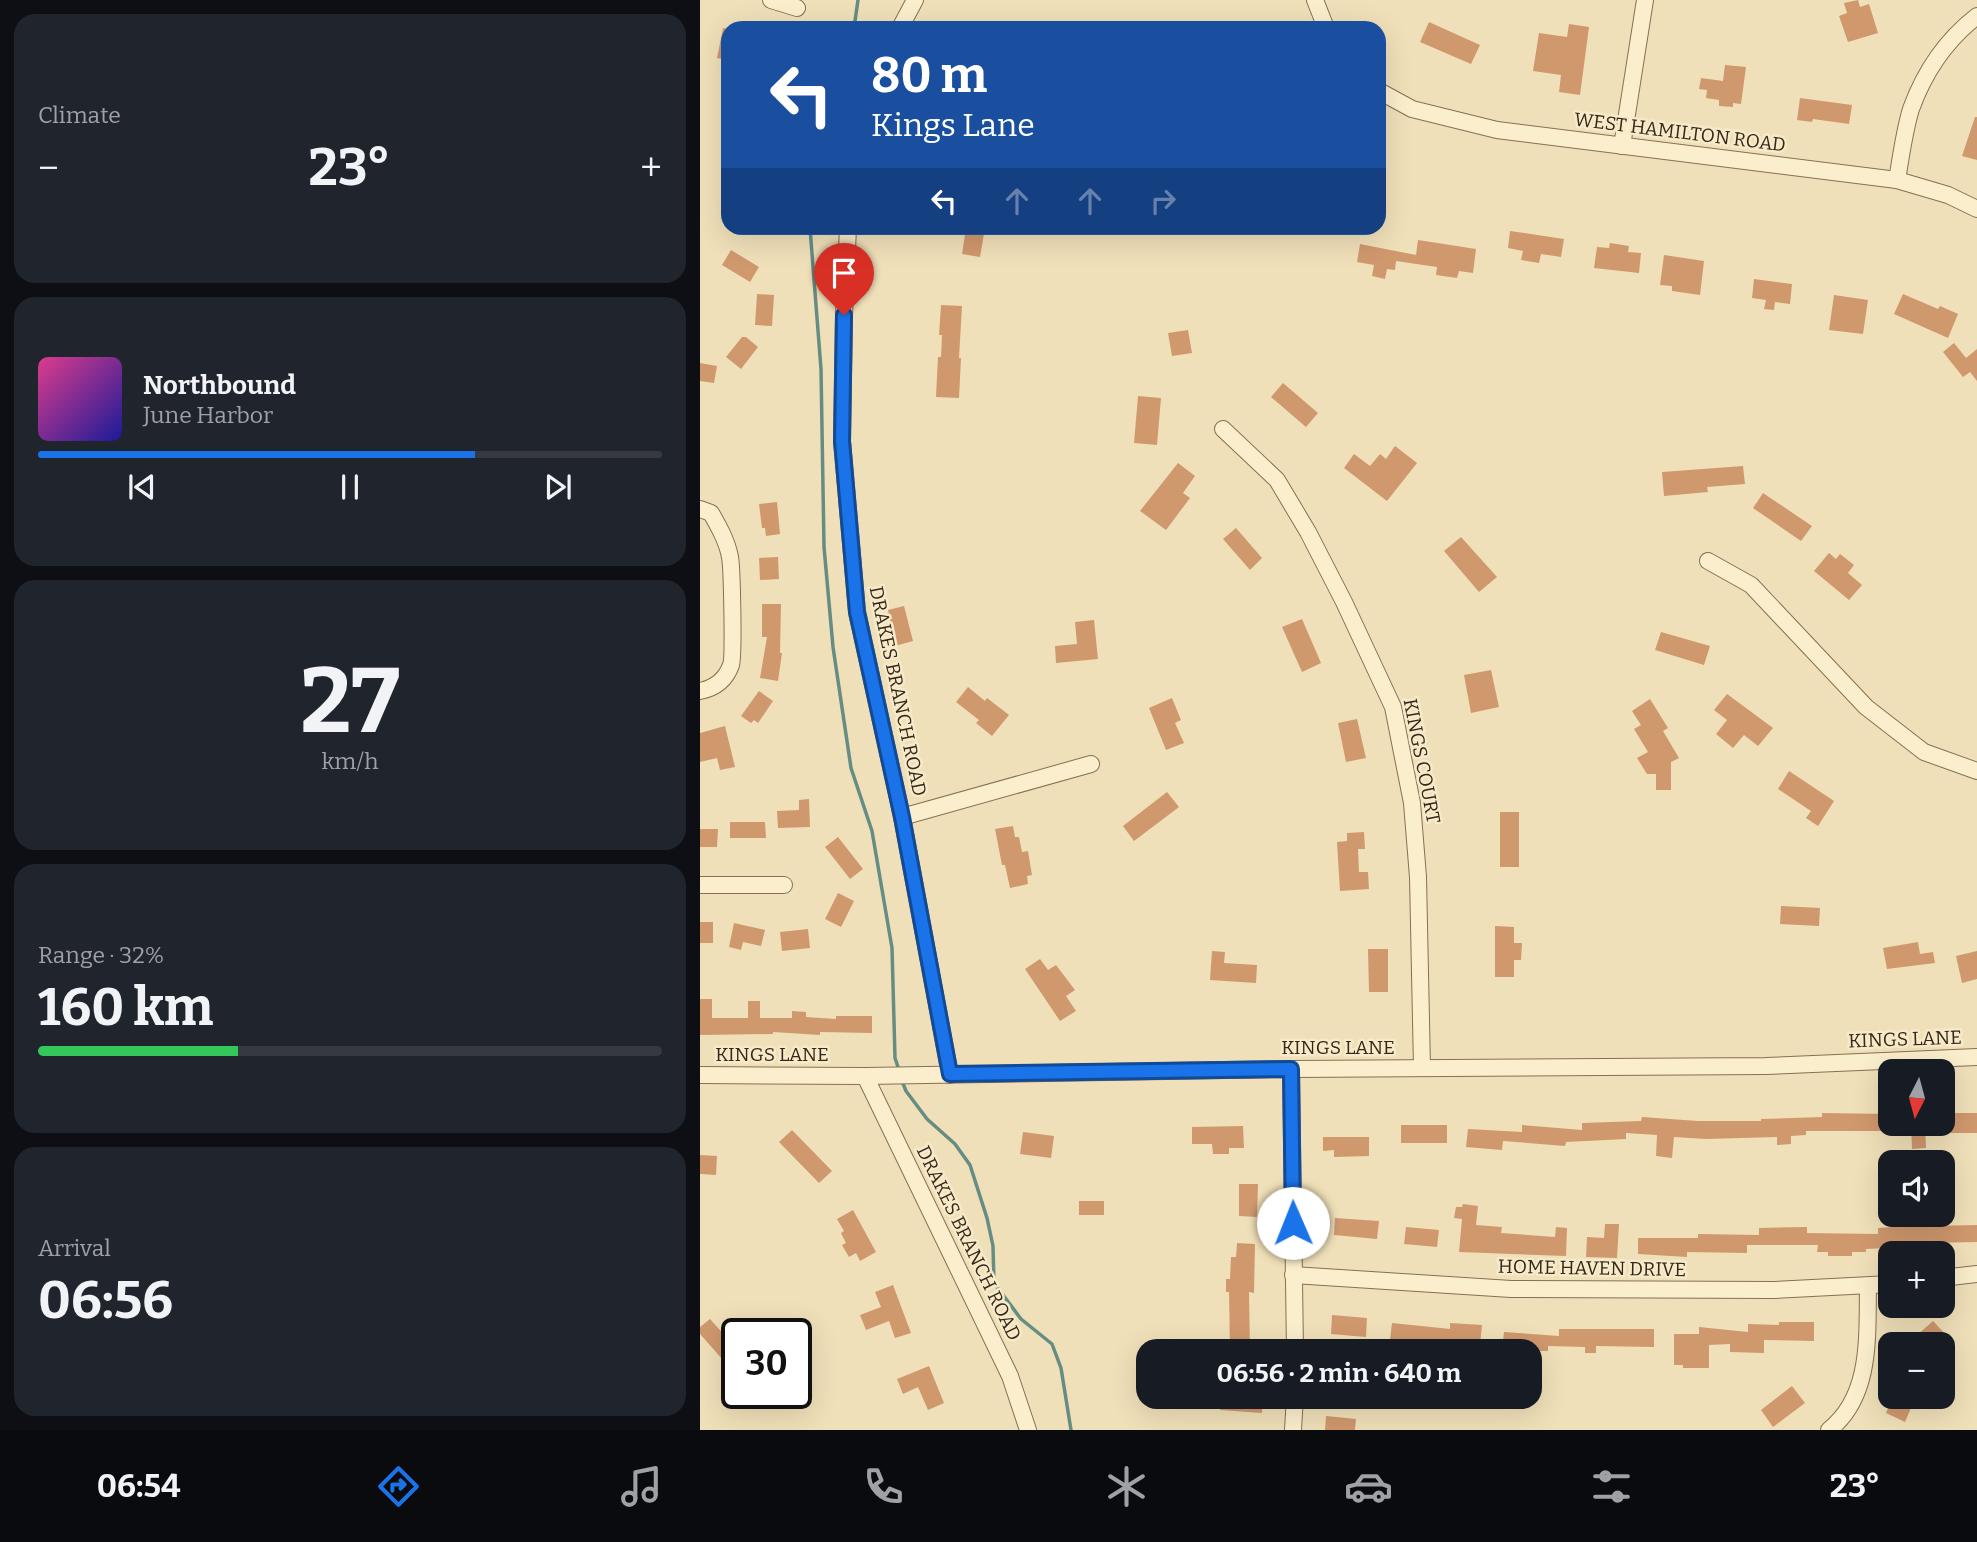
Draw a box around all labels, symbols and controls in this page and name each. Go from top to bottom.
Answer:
text: 80 m [871,46,987,105]
icon: left [756,49,847,140]
text: Climate [38,101,121,129]
text: Kings Lane [871,106,1035,144]
street label: WEST HAMILTON ROAD [1573,108,1787,156]
text: 23° [309,136,391,199]
text: − [38,145,59,191]
text: + [640,145,662,191]
icon: left [925,182,963,220]
icon: ahead [998,182,1036,220]
icon: ahead [1071,182,1109,220]
icon: right [1144,182,1182,220]
pin [814,243,874,315]
icon: arrive [825,254,863,292]
text: Northbound [143,370,296,401]
text: June Harbor [143,401,273,429]
icon: previous [123,468,161,506]
icon: pause [331,468,369,506]
icon: next [539,468,577,506]
street label: DRAKES BRANCH ROAD [864,584,932,798]
text: 27 [300,647,400,756]
street label: KINGS COURT [1399,697,1445,825]
text: km/h [322,747,378,775]
text: Range · 32% [38,941,164,969]
text: 160 km [38,976,213,1039]
street label: KINGS LANE [1848,1026,1962,1052]
street label: KINGS LANE [1281,1036,1395,1059]
street label: KINGS LANE [715,1043,829,1066]
north arrow [1878,1059,1955,1136]
map controls [1878,1059,1955,1409]
street label: DRAKES BRANCH ROAD [912,1142,1026,1344]
button: sound [1878,1150,1955,1227]
position arrow [1256,1186,1330,1260]
text: Arrival [38,1234,111,1262]
button: + [1878,1241,1955,1318]
street label: HOME HAVEN DRIVE [1498,1255,1686,1281]
text: 06:56 [38,1269,173,1332]
speed limit sign: 30 [721,1318,812,1409]
button: − [1878,1332,1955,1409]
text: 06:56 · 2 min · 640 m [1217,1358,1461,1389]
icon: directions [374,1462,423,1511]
icon: music [617,1462,666,1511]
icon: phone [859,1462,908,1511]
icon: climate [1102,1462,1151,1511]
icon: car [1344,1462,1393,1511]
icon: filters [1587,1462,1636,1511]
text: 06:54 [97,1467,180,1505]
text: 23° [1830,1467,1880,1505]

